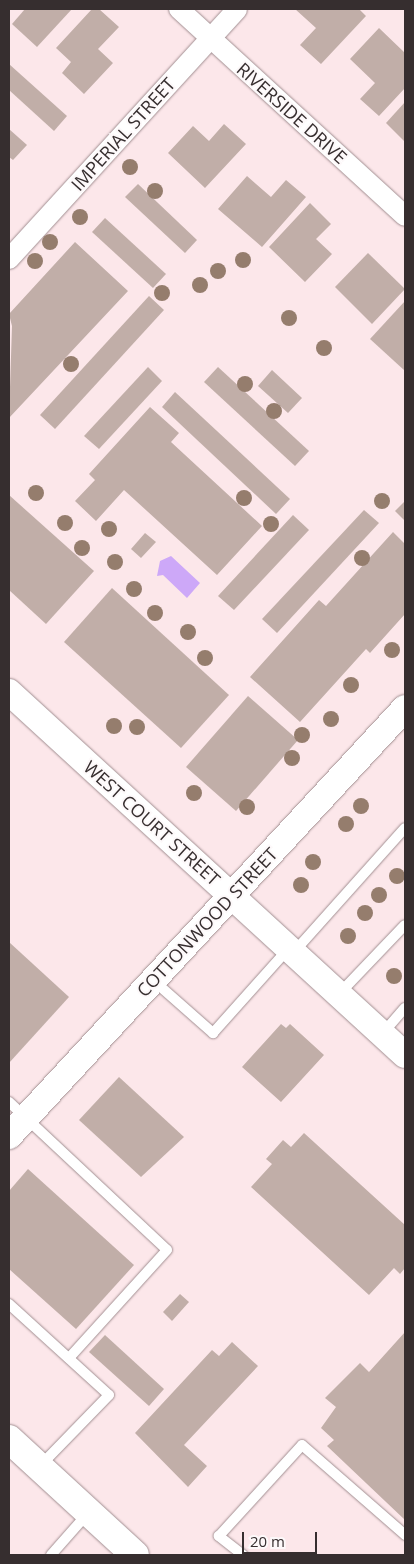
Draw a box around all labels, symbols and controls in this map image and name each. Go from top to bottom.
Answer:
street label: RIVERSIDE DRIVE [233,58,351,168]
street label: IMPERIAL STREET [67,73,179,195]
street label: WEST COURT STREET [79,756,225,890]
street label: COTTONWOOD STREET [132,843,282,1001]
scale bar [244,1522,319,1554]
text: 20 m [250,1531,285,1551]

